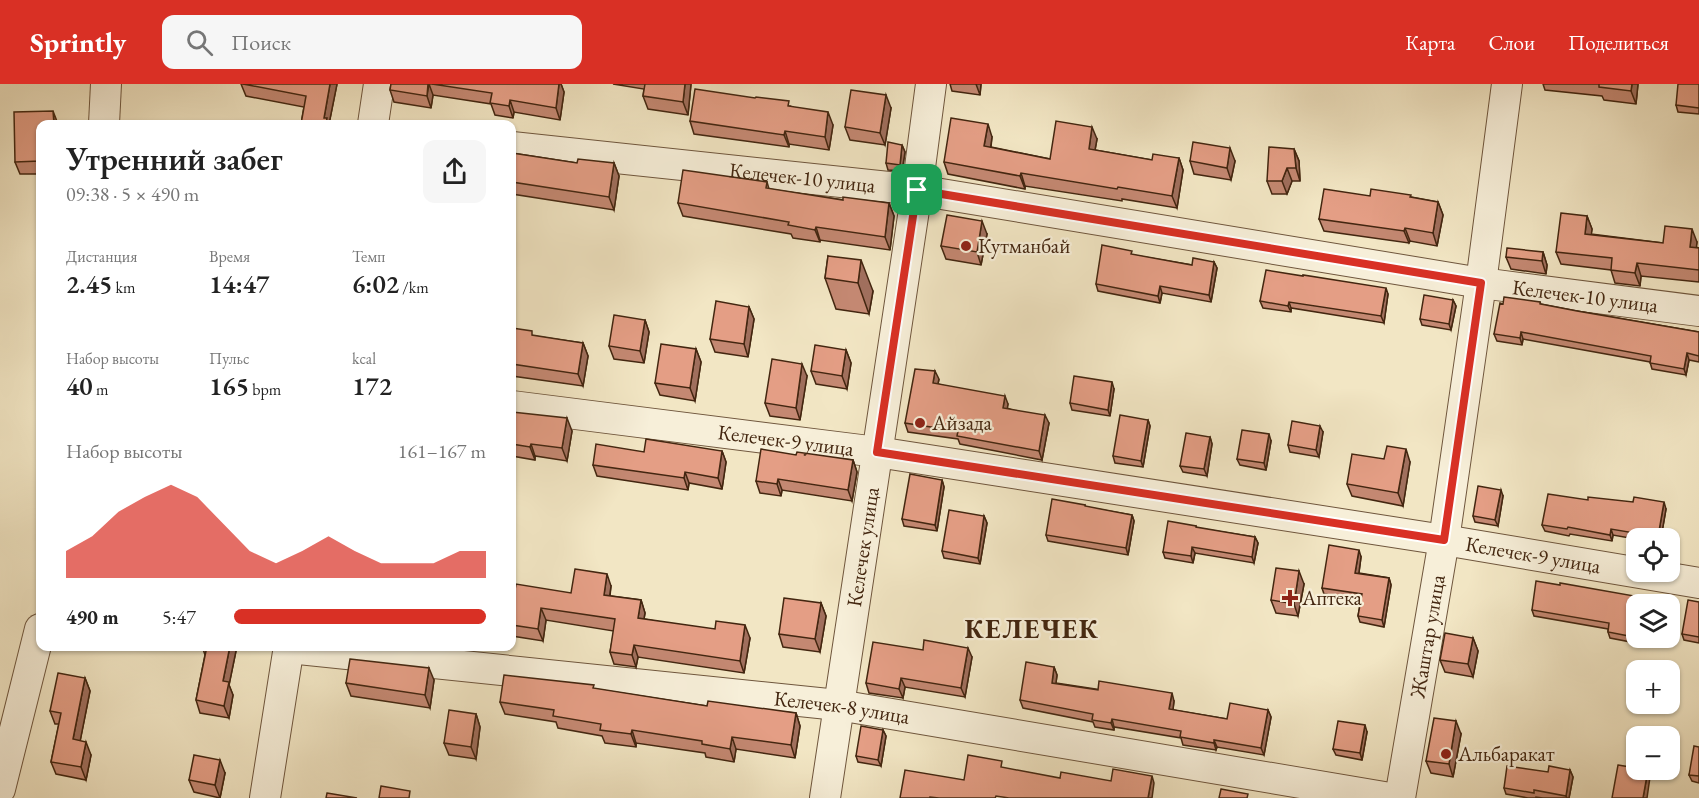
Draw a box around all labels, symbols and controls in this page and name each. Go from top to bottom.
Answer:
search box [162,15,582,69]
text: Sprintly [30,24,126,60]
icon: search [183,26,216,59]
text: Поиск [231,28,291,57]
text: Карта [1405,29,1455,56]
text: Слои [1488,29,1535,56]
text: Поделиться [1568,29,1669,56]
text: Утренний забег [66,137,283,180]
button: share [423,140,486,203]
street label: Келечек-10 улица [728,156,877,199]
pin [891,164,942,215]
icon: arrive [900,173,933,206]
text: 09:38 · 5 × 490 m [66,181,199,207]
place label: Кутманбай [978,232,1070,259]
marker: Кутманбай [959,239,973,253]
text: Дистанция [66,246,137,267]
text: Время [209,246,250,267]
text: Темп [352,246,385,267]
text: 2.45 [66,267,112,301]
text: 14:47 [209,267,269,301]
text: 6:02 [352,267,399,301]
street label: Келечек-10 улица [1511,273,1660,319]
text: km [112,277,135,298]
text: /km [399,277,429,298]
text: Набор высоты [66,348,159,369]
text: Пульс [209,348,250,369]
text: kcal [352,348,376,369]
text: 40 [66,369,93,403]
text: 165 [209,369,249,403]
text: 172 [352,369,392,403]
text: m [93,379,108,400]
text: bpm [249,379,281,400]
place label: Айзада [931,409,993,436]
marker: Айзада [913,416,927,430]
street label: Келечек-9 улица [716,418,856,462]
text: Набор высоты [66,438,182,464]
text: 161–167 m [398,438,486,464]
street label: Келечек улица [840,484,885,609]
map controls [1626,528,1680,780]
button: locate [1626,528,1680,582]
street label: Келечек-9 улица [1463,530,1603,579]
street label: Жаштар улица [1403,572,1451,701]
place label: Аптека [1301,584,1363,611]
marker: Аптека [1283,591,1297,605]
button: layers [1626,594,1680,648]
text: 490 m [66,604,119,630]
text: 5:47 [162,604,196,630]
district label: КЕЛЕЧЕК [965,611,1099,646]
button: + [1626,660,1680,714]
street label: Келечек-8 улица [773,684,912,730]
button: − [1626,726,1680,780]
place label: Альбаракат [1457,740,1555,767]
marker: Альбаракат [1439,747,1453,761]

